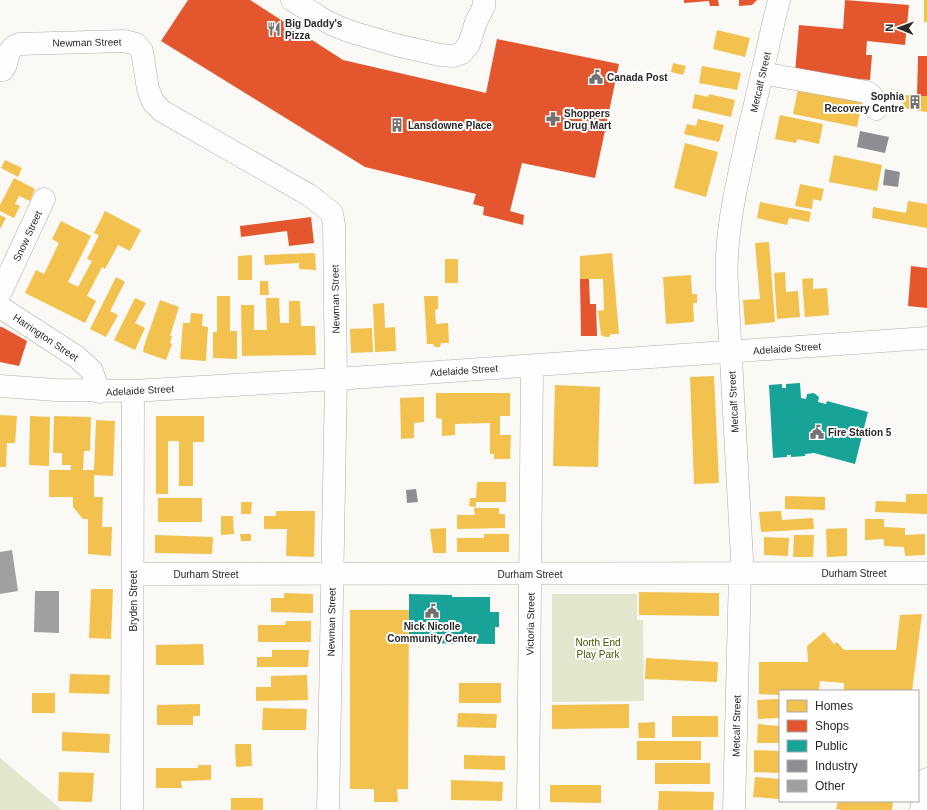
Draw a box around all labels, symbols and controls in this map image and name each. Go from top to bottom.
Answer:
north arrow [879,8,919,48]
place label: Big Daddy's Pizza [285,18,343,41]
restaurant icon: Big Daddy's Pizza [266,21,282,37]
text: N [883,24,895,32]
street label: Newman Street [52,36,122,49]
street label: Metcalf Street [748,51,773,113]
public building icon: Canada Post [588,69,604,85]
place label: Canada Post [607,72,668,83]
place label: Sophia Recovery Centre [825,91,904,114]
building icon: Sophia Recovery Centre [907,94,923,110]
place label: Shoppers Drug Mart [564,108,612,131]
pharmacy icon: Shoppers Drug Mart [545,111,561,127]
building icon: Lansdowne Place [389,117,405,133]
place label: Lansdowne Place [408,120,492,131]
street label: Snow Street [11,209,44,263]
street label: Newman Street [329,264,342,334]
street label: Harrington Street [11,312,81,363]
street label: Adelaide Street [753,341,822,356]
street label: Adelaide Street [430,363,499,378]
street label: Metcalf Street [726,371,741,433]
street label: Adelaide Street [106,383,175,398]
public building icon: Fire Station 5 [809,424,825,440]
place label: Fire Station 5 [828,427,892,438]
street label: Durham Street [821,568,887,579]
street label: Durham Street [173,569,239,580]
street label: Durham Street [497,569,563,580]
street label: Bryden Street [128,570,139,632]
street label: Newman Street [325,587,338,657]
street label: Victoria Street [524,592,537,655]
public building icon: Nick Nicolle Community Center [424,603,440,619]
place label: Nick Nicolle Community Center [387,621,477,644]
park label: North End Play Park [575,637,621,660]
legend [779,690,919,802]
street label: Metcalf Street [730,695,743,757]
text: Homes [815,699,853,713]
text: Shops [815,719,849,733]
text: Public [815,739,848,753]
text: Industry [815,759,858,773]
text: Other [815,779,845,793]

